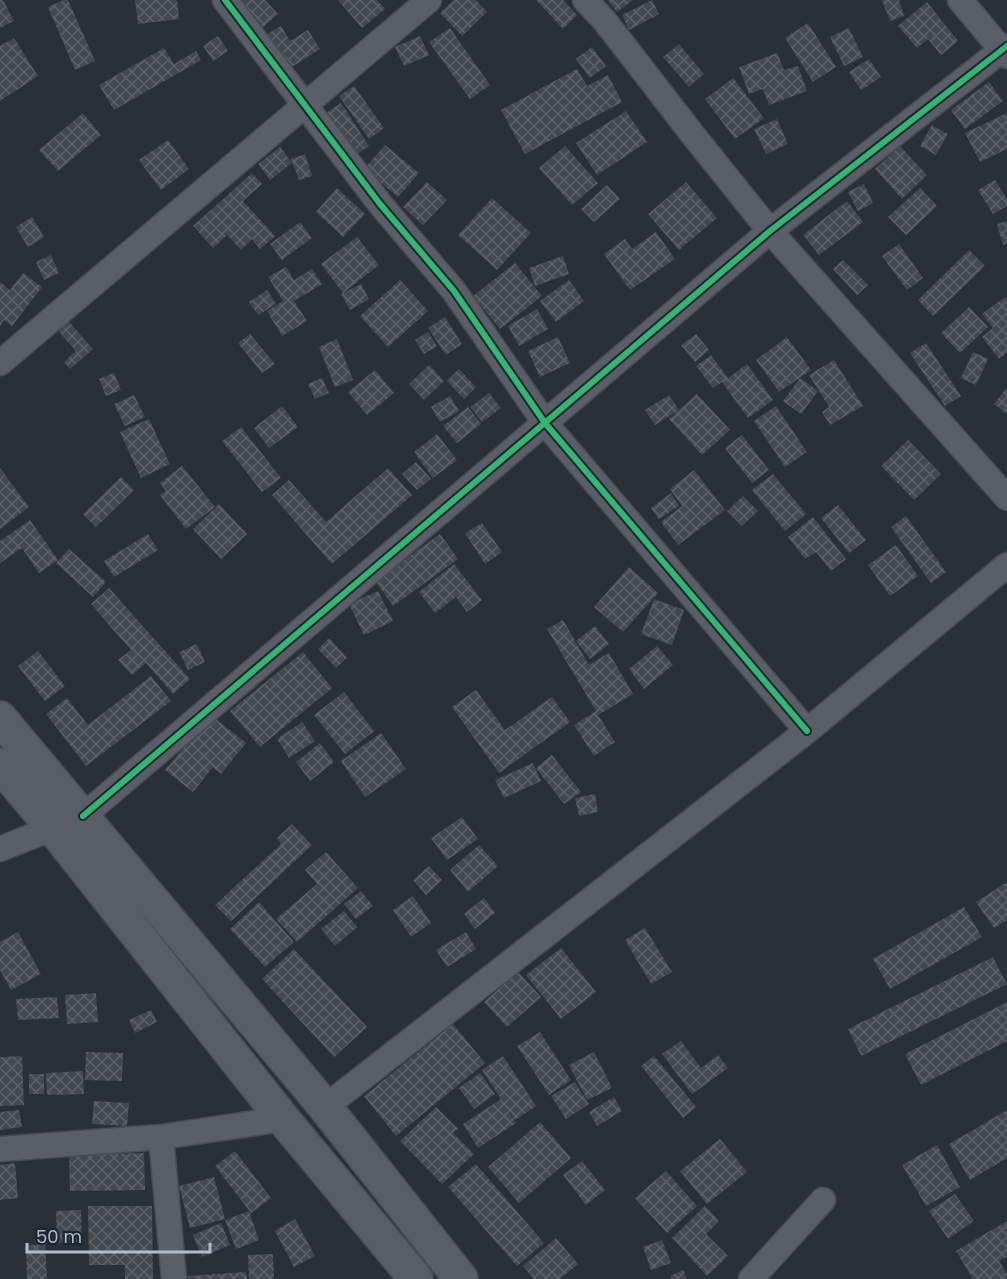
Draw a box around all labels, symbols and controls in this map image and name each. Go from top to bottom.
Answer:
scale bar [27,1216,210,1254]
text: 50 m [36,1224,82,1249]

